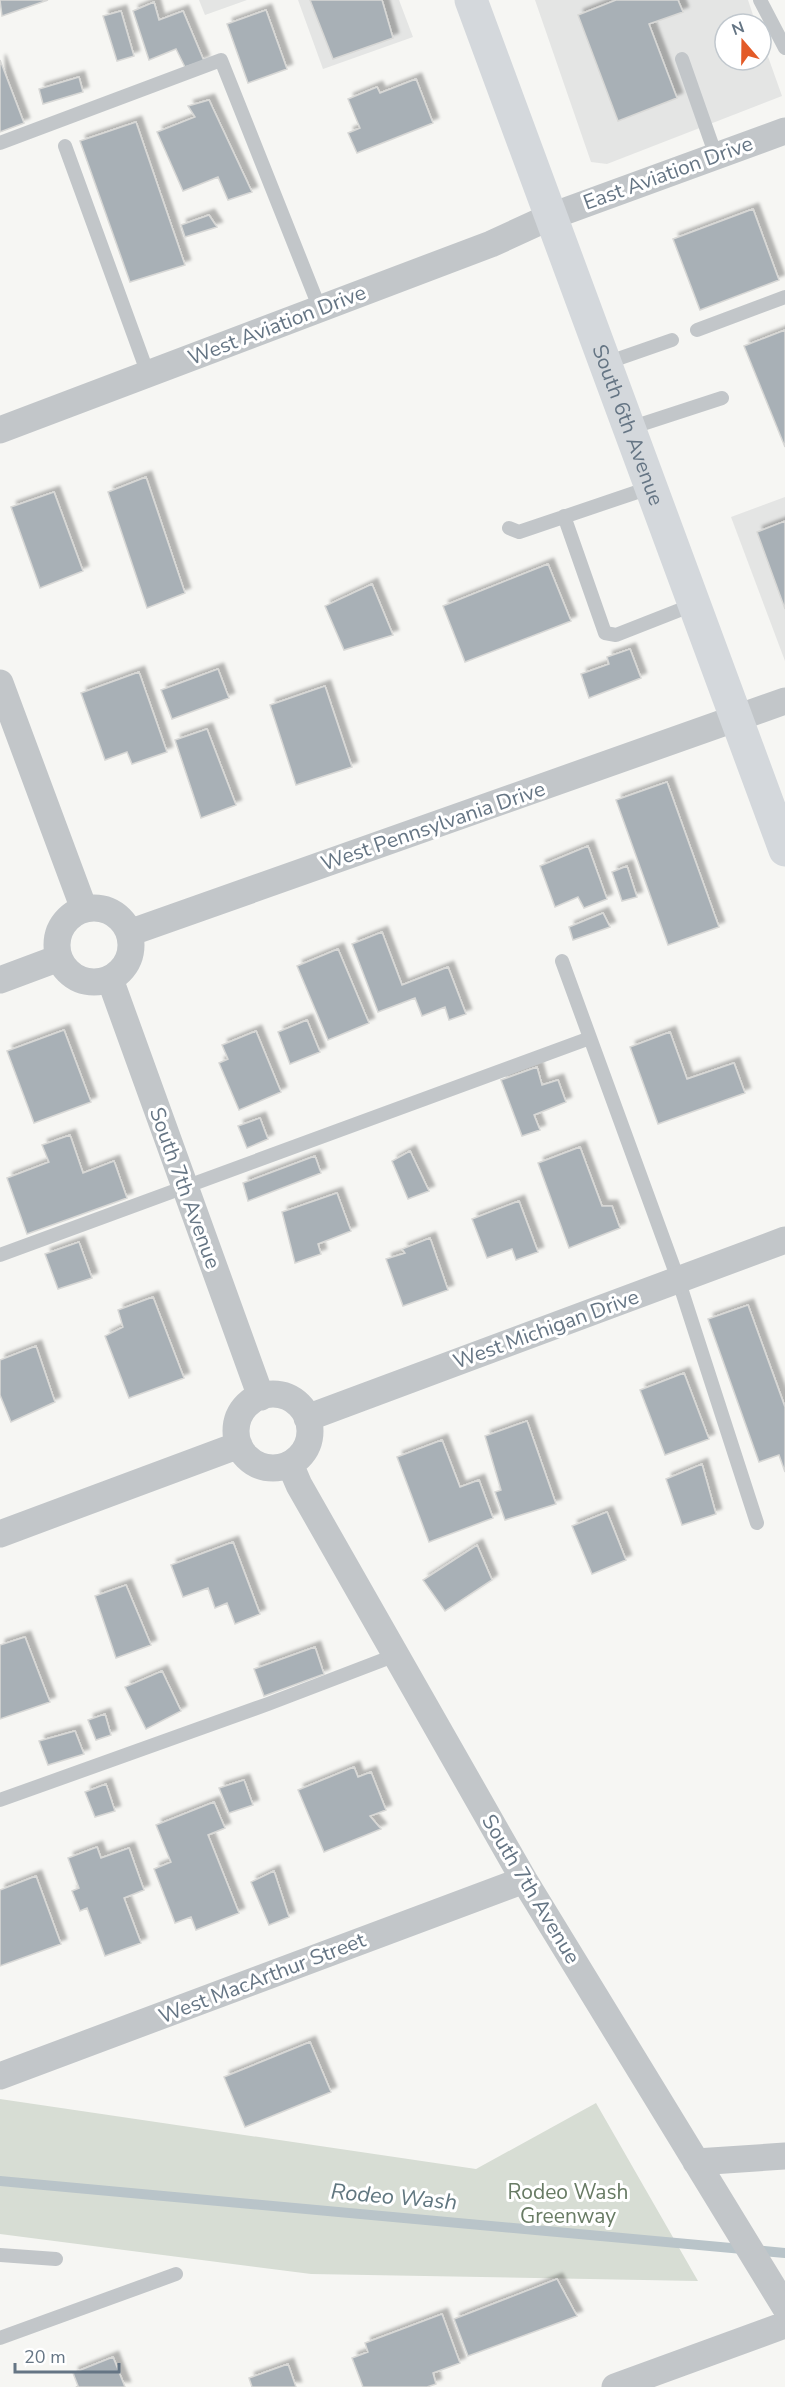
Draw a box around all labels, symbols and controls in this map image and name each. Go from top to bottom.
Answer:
north arrow [713,12,773,72]
text: N [729,16,748,41]
street label: East Aviation Drive [579,129,757,217]
street label: West Aviation Drive [184,278,370,372]
street label: South 6th Avenue [585,340,671,509]
street label: West Pennsylvania Drive [317,774,549,878]
street label: South 7th Avenue [143,1103,227,1273]
street label: West Michigan Drive [449,1282,643,1376]
street label: South 7th Avenue [475,1809,587,1969]
street label: West MacArthur Street [155,1925,370,2030]
water label: Rodeo Wash [330,2177,458,2217]
park label: Rodeo Wash Greenway [507,2178,629,2230]
scale bar [15,2336,118,2374]
text: 20 m [24,2345,66,2369]

